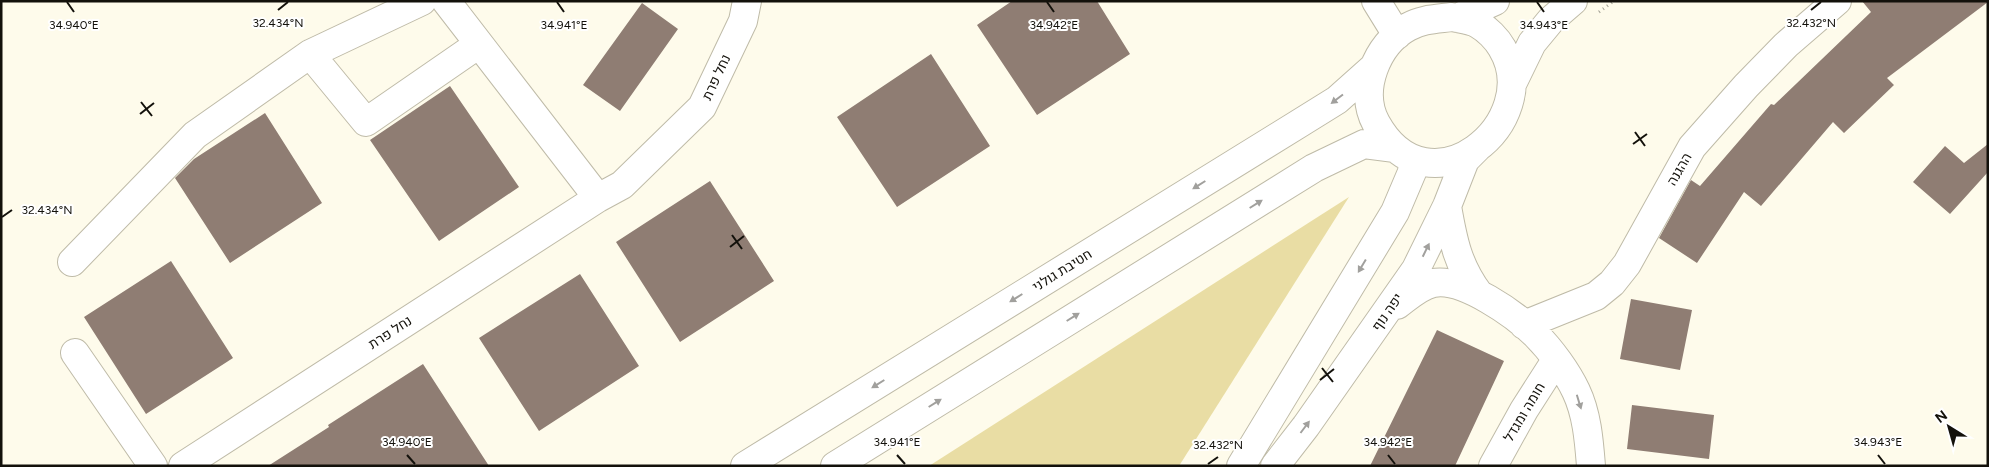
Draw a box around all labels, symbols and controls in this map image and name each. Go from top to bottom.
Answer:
text: 32.434°N [253,16,303,30]
text: 32.432°N [1786,16,1836,30]
text: 34.940°E [49,18,99,32]
text: 34.941°E [540,18,588,32]
text: 34.942°E [1030,18,1078,32]
text: 34.943°E [1520,18,1568,32]
street label: נחל פרת [698,52,734,103]
one-way arrow [1331,93,1344,104]
street label: ההגנה [1663,150,1696,189]
one-way arrow [1193,181,1206,190]
one-way arrow [1250,199,1263,209]
text: 32.434°N [22,203,72,217]
one-way arrow [1421,242,1430,257]
street label: חטיבת גולני [1029,245,1095,295]
one-way arrow [1358,259,1366,274]
street label: יפה נוף [1368,290,1406,334]
one-way arrow [1010,294,1023,303]
street label: נחל פרת [365,312,415,353]
one-way arrow [1067,313,1080,322]
one-way arrow [872,379,885,388]
street label: חומה ומגדל [1500,380,1549,445]
one-way arrow [1576,395,1584,410]
one-way arrow [929,399,942,408]
north arrow [1924,402,1974,452]
text: N [1932,407,1951,427]
one-way arrow [1300,421,1311,434]
text: 34.940°E [382,435,432,449]
text: 34.941°E [873,435,921,449]
text: 34.942°E [1364,435,1412,449]
text: 34.943°E [1854,435,1902,449]
text: 32.432°N [1193,438,1243,452]

